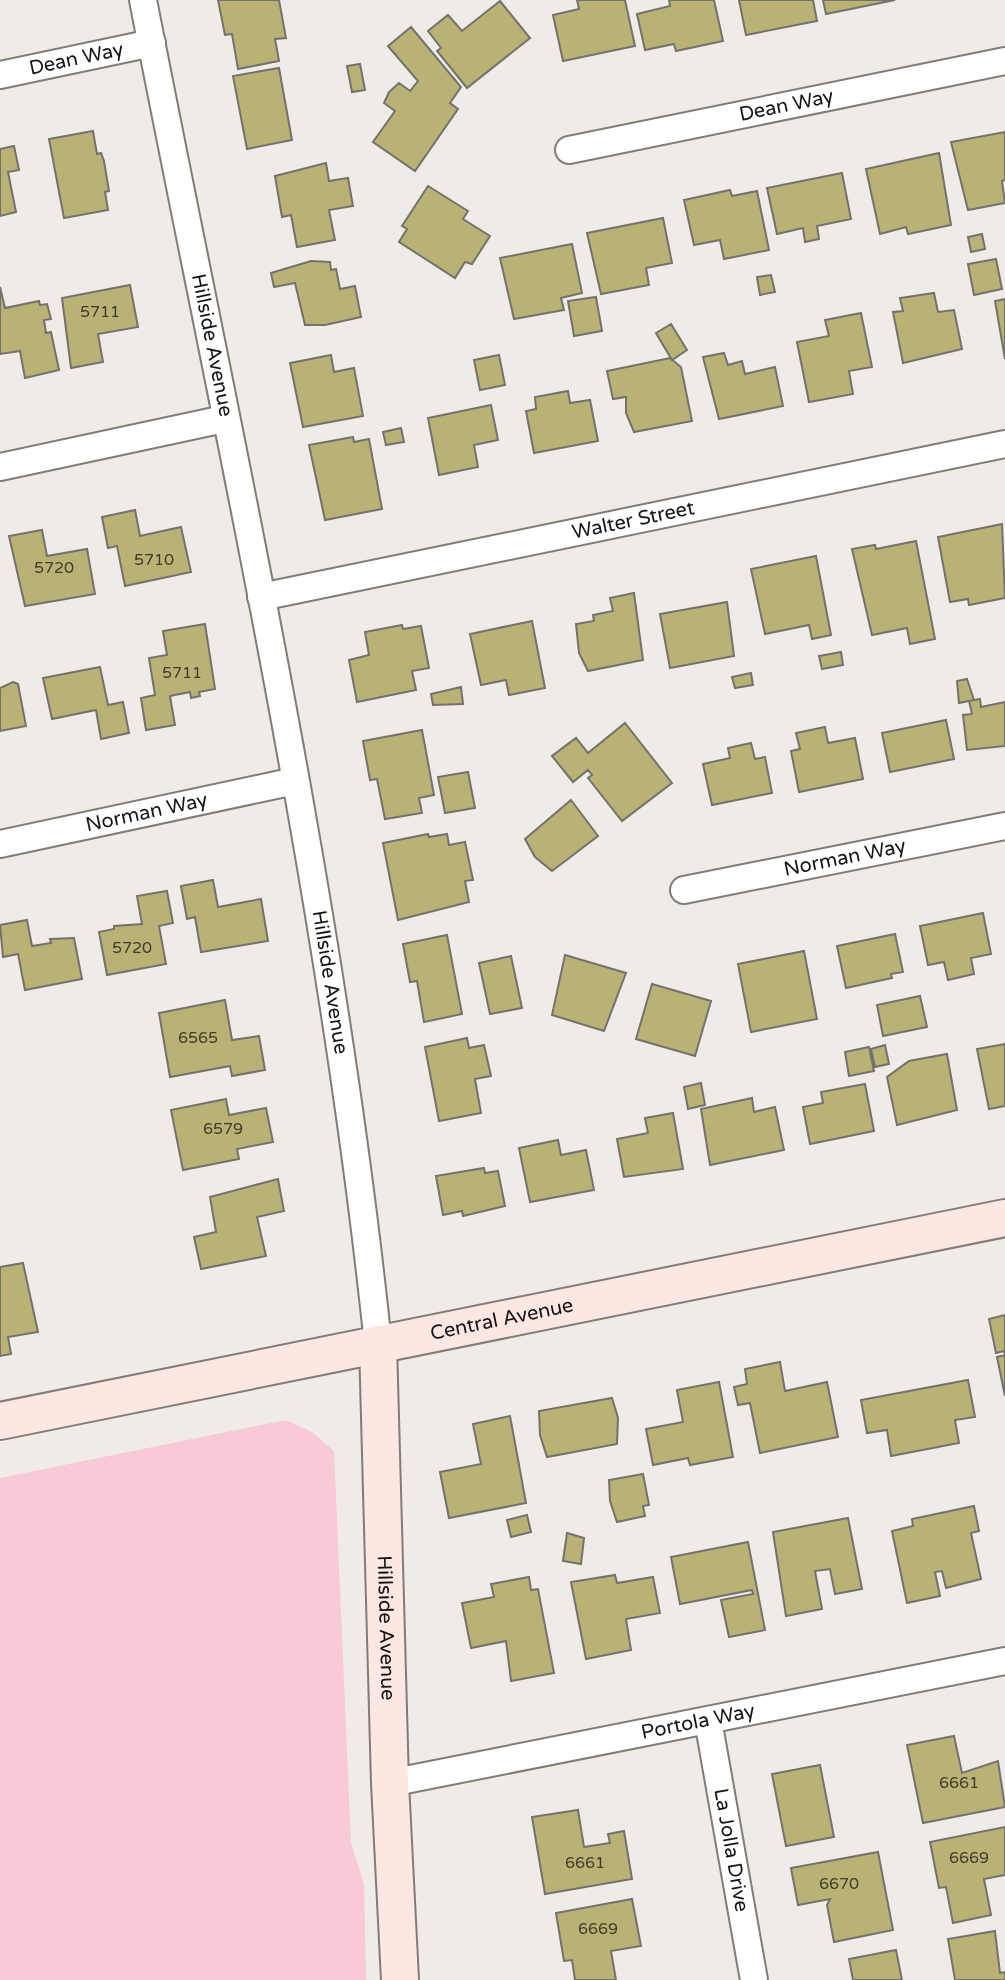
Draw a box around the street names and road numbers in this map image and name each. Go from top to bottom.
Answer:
street label: Dean Way [27,37,126,81]
street label: Dean Way [737,84,836,127]
street label: Hillside Avenue [186,272,238,419]
street label: Walter Street [570,496,697,545]
street label: Norman Way [84,788,210,837]
street label: Norman Way [782,834,908,882]
street label: Hillside Avenue [306,909,353,1056]
street label: Central Avenue [428,1293,575,1346]
street label: Hillside Avenue [372,1555,400,1701]
street label: Portola Way [639,1699,757,1745]
street label: La Jolla Drive [708,1786,754,1914]

